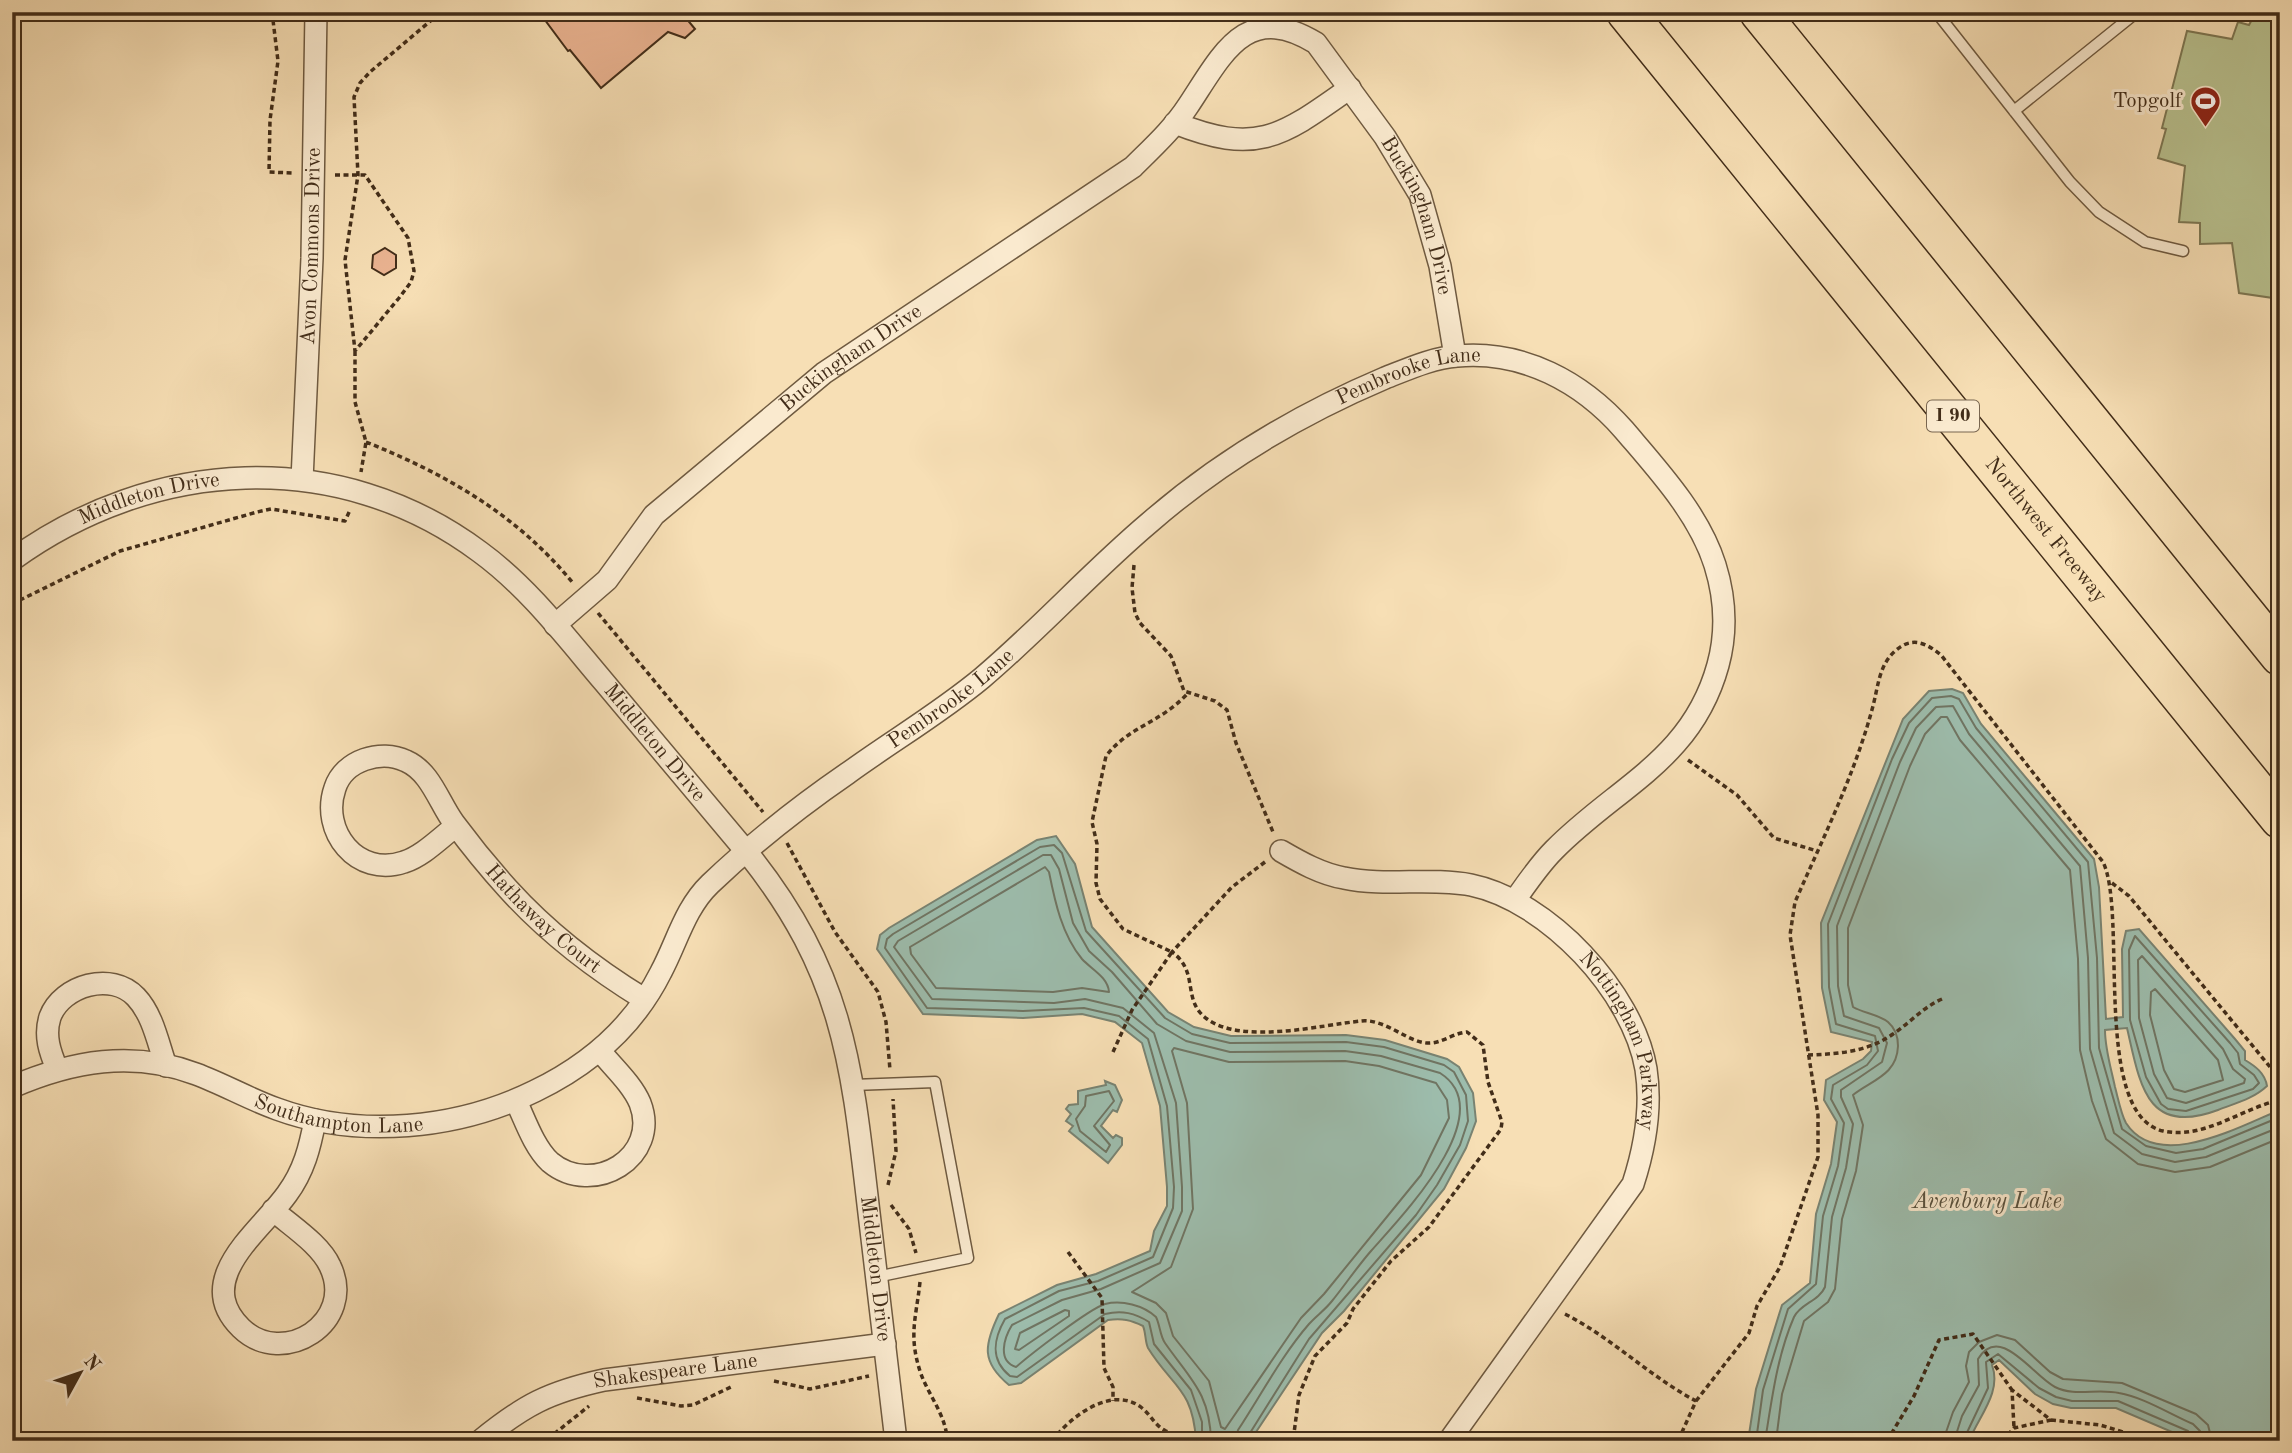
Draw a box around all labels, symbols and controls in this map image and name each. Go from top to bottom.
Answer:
sports icon: Topgolf [2188,84,2222,128]
place label: Topgolf [2113,91,2183,112]
street label: Buckingham Drive [1377,133,1455,296]
street label: Avon Commons Drive [298,147,324,345]
street label: Buckingham Drive [776,300,926,416]
street label: Pembrooke Lane [1333,345,1481,409]
road number: I 90 [1927,400,1979,432]
street label: Northwest Freeway [1981,454,2111,607]
street label: Middleton Drive [75,469,221,529]
street label: Pembrooke Lane [884,645,1018,753]
street label: Middleton Drive [600,680,710,805]
street label: Hathaway Court [481,860,605,977]
street label: Nottingham Parkway [1575,947,1659,1132]
street label: Southampton Lane [251,1091,424,1137]
water label: Avenbury Lake [1910,1190,2062,1214]
street label: Middleton Drive [857,1195,895,1343]
north arrow [46,1338,116,1408]
street label: Shakespeare Lane [591,1350,759,1393]
text: N [79,1352,103,1376]

